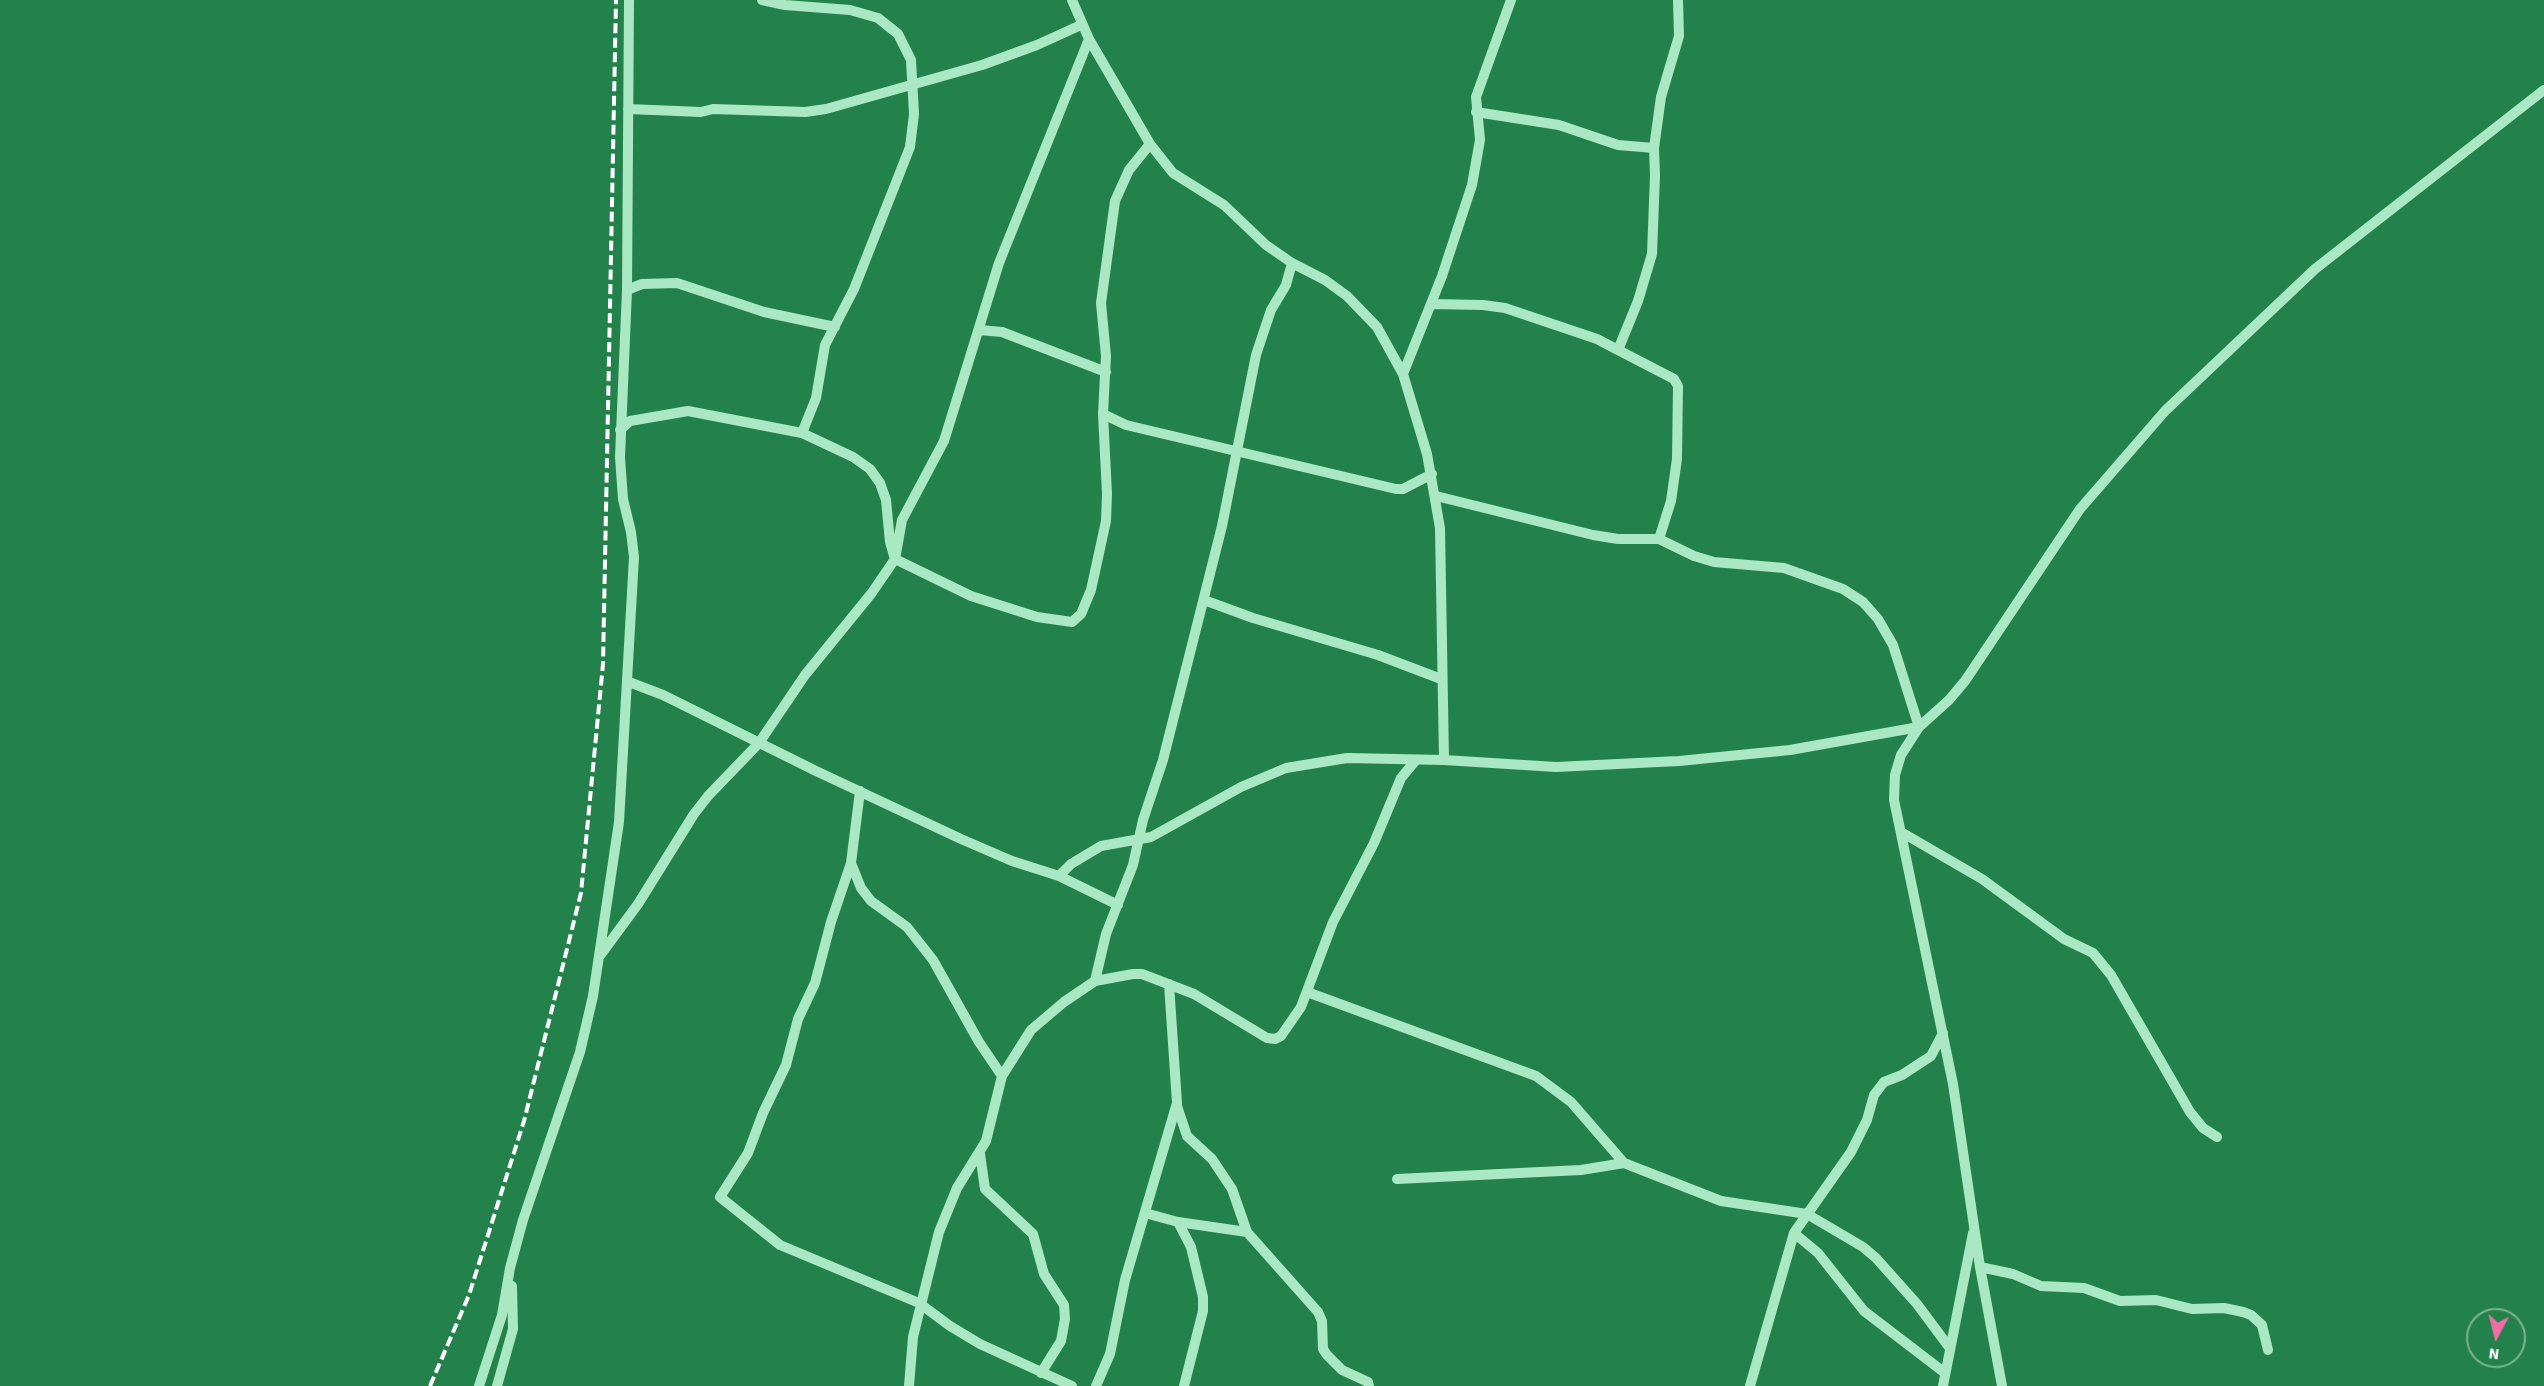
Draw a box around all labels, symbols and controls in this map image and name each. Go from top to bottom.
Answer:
north arrow [2466,1308,2526,1368]
text: N [2487,1342,2501,1365]

